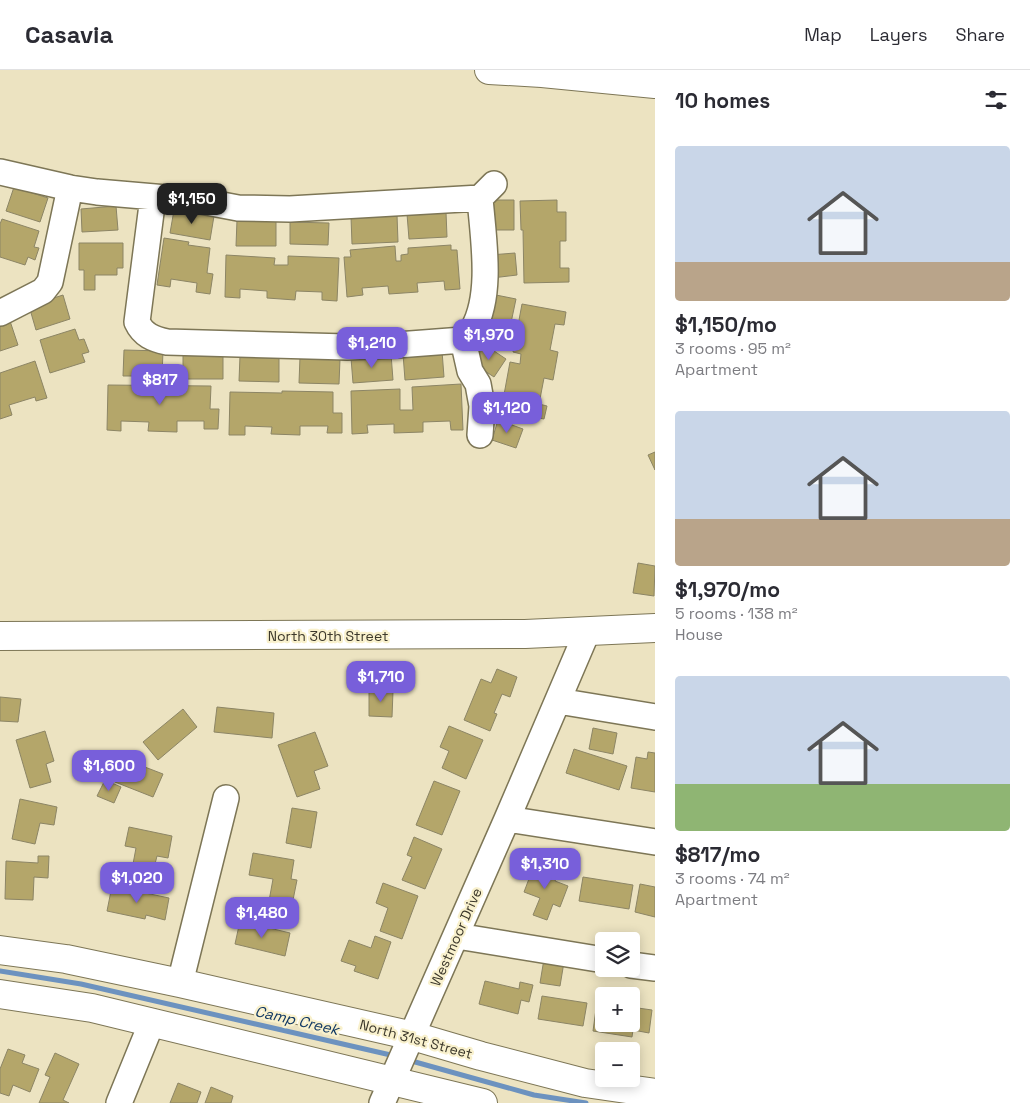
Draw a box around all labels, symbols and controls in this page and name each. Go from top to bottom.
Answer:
text: Casavia [25,19,113,50]
text: Map [804,23,842,46]
text: Layers [870,23,927,46]
text: Share [955,23,1005,46]
icon: filters [982,86,1010,114]
text: 10 homes [675,87,770,114]
icon: home [798,178,888,268]
pin: $1,150 [151,182,233,225]
text: $1,150 [168,188,216,209]
text: $1,150/mo [675,311,777,338]
pin: $1,970 [448,318,530,361]
text: $1,970 [464,324,514,345]
pin: $1,210 [331,326,413,369]
text: $1,210 [348,332,396,353]
text: 3 rooms · 95 m² [675,338,791,359]
text: Apartment [675,359,758,380]
pin: $817 [130,364,190,406]
text: $817 [142,369,178,390]
pin: $1,120 [466,392,548,434]
text: $1,120 [483,397,531,418]
icon: home [798,443,888,533]
text: $1,970/mo [675,576,780,603]
text: 5 rooms · 138 m² [675,603,798,624]
text: House [675,624,723,645]
street label: North 30th Street [268,627,388,645]
pin: $1,710 [340,660,422,703]
text: $1,710 [357,666,405,687]
icon: home [798,708,888,798]
pin: $1,600 [68,750,150,792]
text: $1,600 [83,755,135,776]
text: $817/mo [675,841,760,868]
pin: $1,310 [504,848,586,890]
text: $1,310 [521,853,569,874]
pin: $1,020 [96,862,178,904]
text: $1,020 [111,867,163,888]
text: 3 rooms · 74 m² [675,868,790,889]
street label: Westmoor Drive [426,885,486,989]
text: Apartment [675,889,758,910]
pin: $1,480 [221,896,303,939]
text: $1,480 [236,902,288,923]
map controls [595,932,640,1087]
button: layers [595,932,640,977]
button: + [595,987,640,1032]
water label: Camp Creek [253,1001,343,1039]
street label: North 31st Street [358,1015,474,1063]
button: − [595,1042,640,1087]

